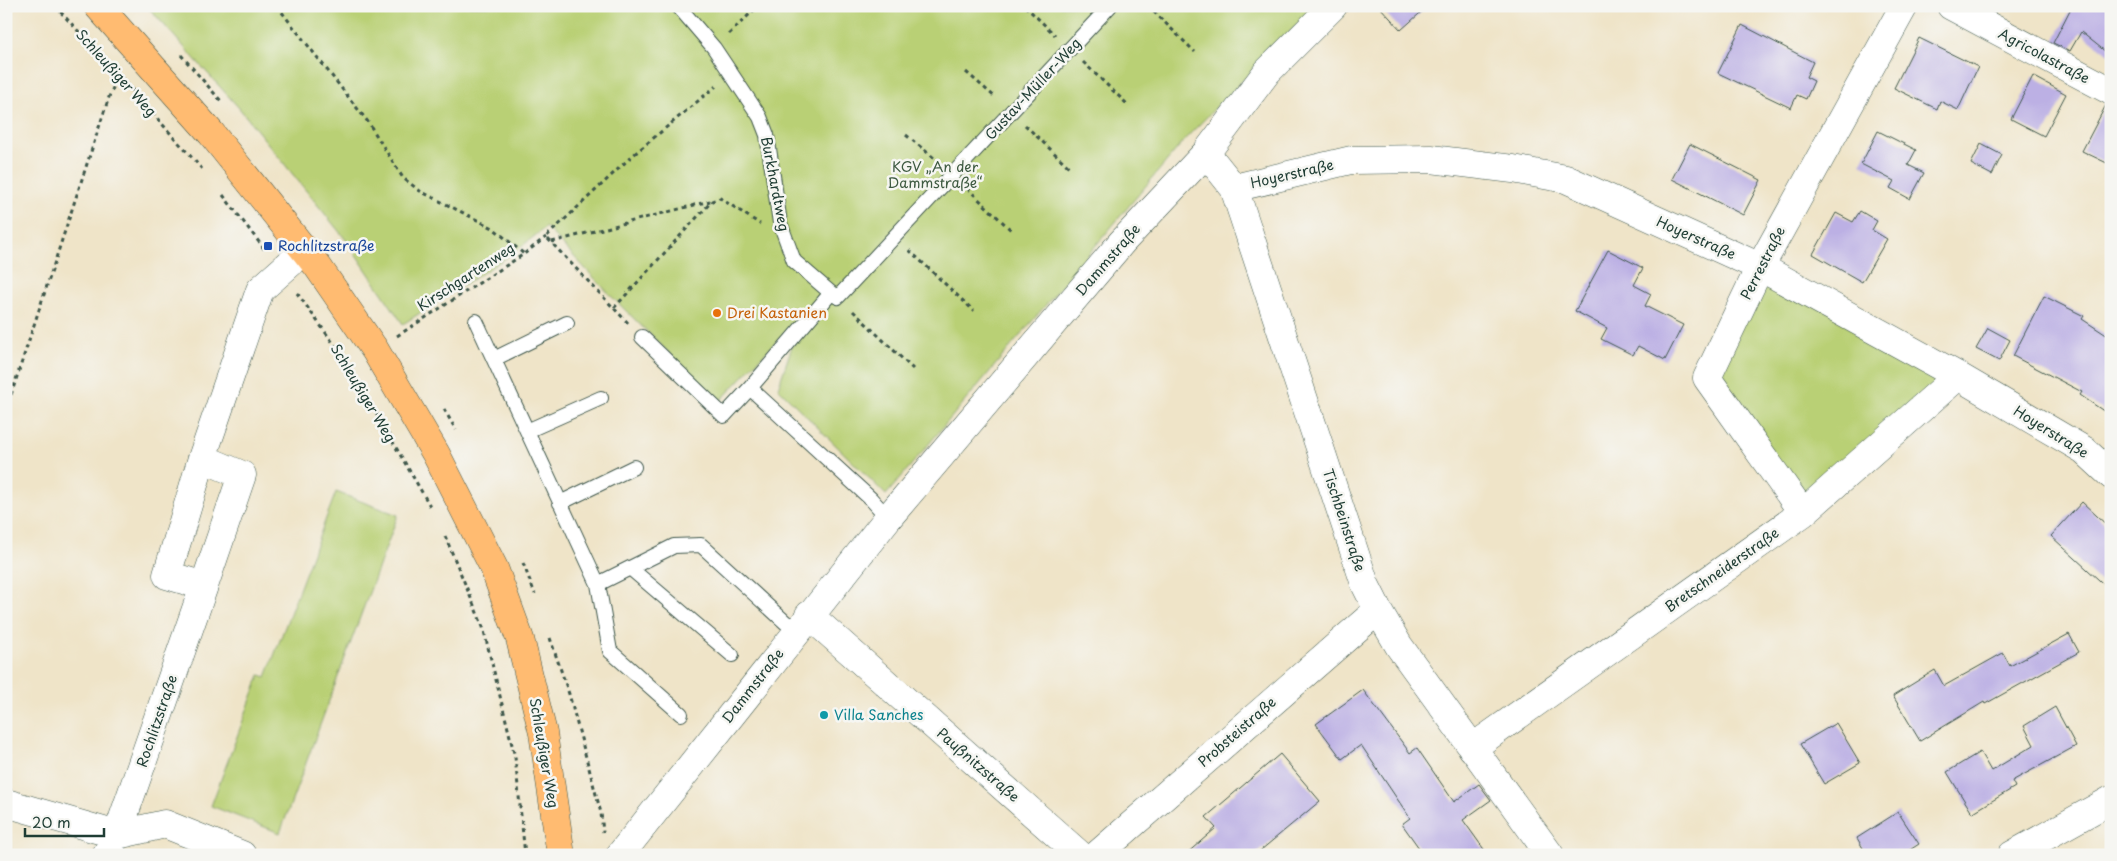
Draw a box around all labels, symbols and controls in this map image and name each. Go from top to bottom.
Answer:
street label: Agricolastraße [1995,23,2094,88]
street label: Schleußiger Weg [71,24,161,121]
street label: Gustav-Müller-Weg [980,33,1086,144]
street label: Burkhardtweg [756,135,795,233]
street label: Hoyerstraße [1248,154,1336,193]
park label: KGV „An der Dammstraße“ [888,156,983,193]
street label: Hoyerstraße [1653,211,1739,264]
street label: Dammstraße [1070,219,1145,300]
street label: Perrestraße [1735,223,1790,303]
place label: Rochlitzstraße [278,235,374,256]
street label: Kirschgartenweg [413,237,519,316]
marker: Rochlitzstraße [262,240,274,252]
place label: Drei Kastanien [727,302,827,323]
marker: Drei Kastanien [711,307,723,319]
street label: Schleußiger Weg [326,340,401,446]
street label: Hoyerstraße [2010,400,2093,463]
street label: Tischbeinstraße [1318,466,1371,574]
street label: Bretschneiderstraße [1660,522,1783,617]
street label: Dammstraße [717,644,788,727]
street label: Rochlitzstraße [131,672,182,770]
street label: Probsteistraße [1193,692,1280,772]
street label: Schleußiger Weg [524,696,565,810]
place label: Villa Sanches [834,704,923,725]
marker: Villa Sanches [818,709,830,721]
street label: Paußnitzstraße [932,723,1024,807]
scale bar [25,806,104,838]
text: 20 m [32,810,71,833]

